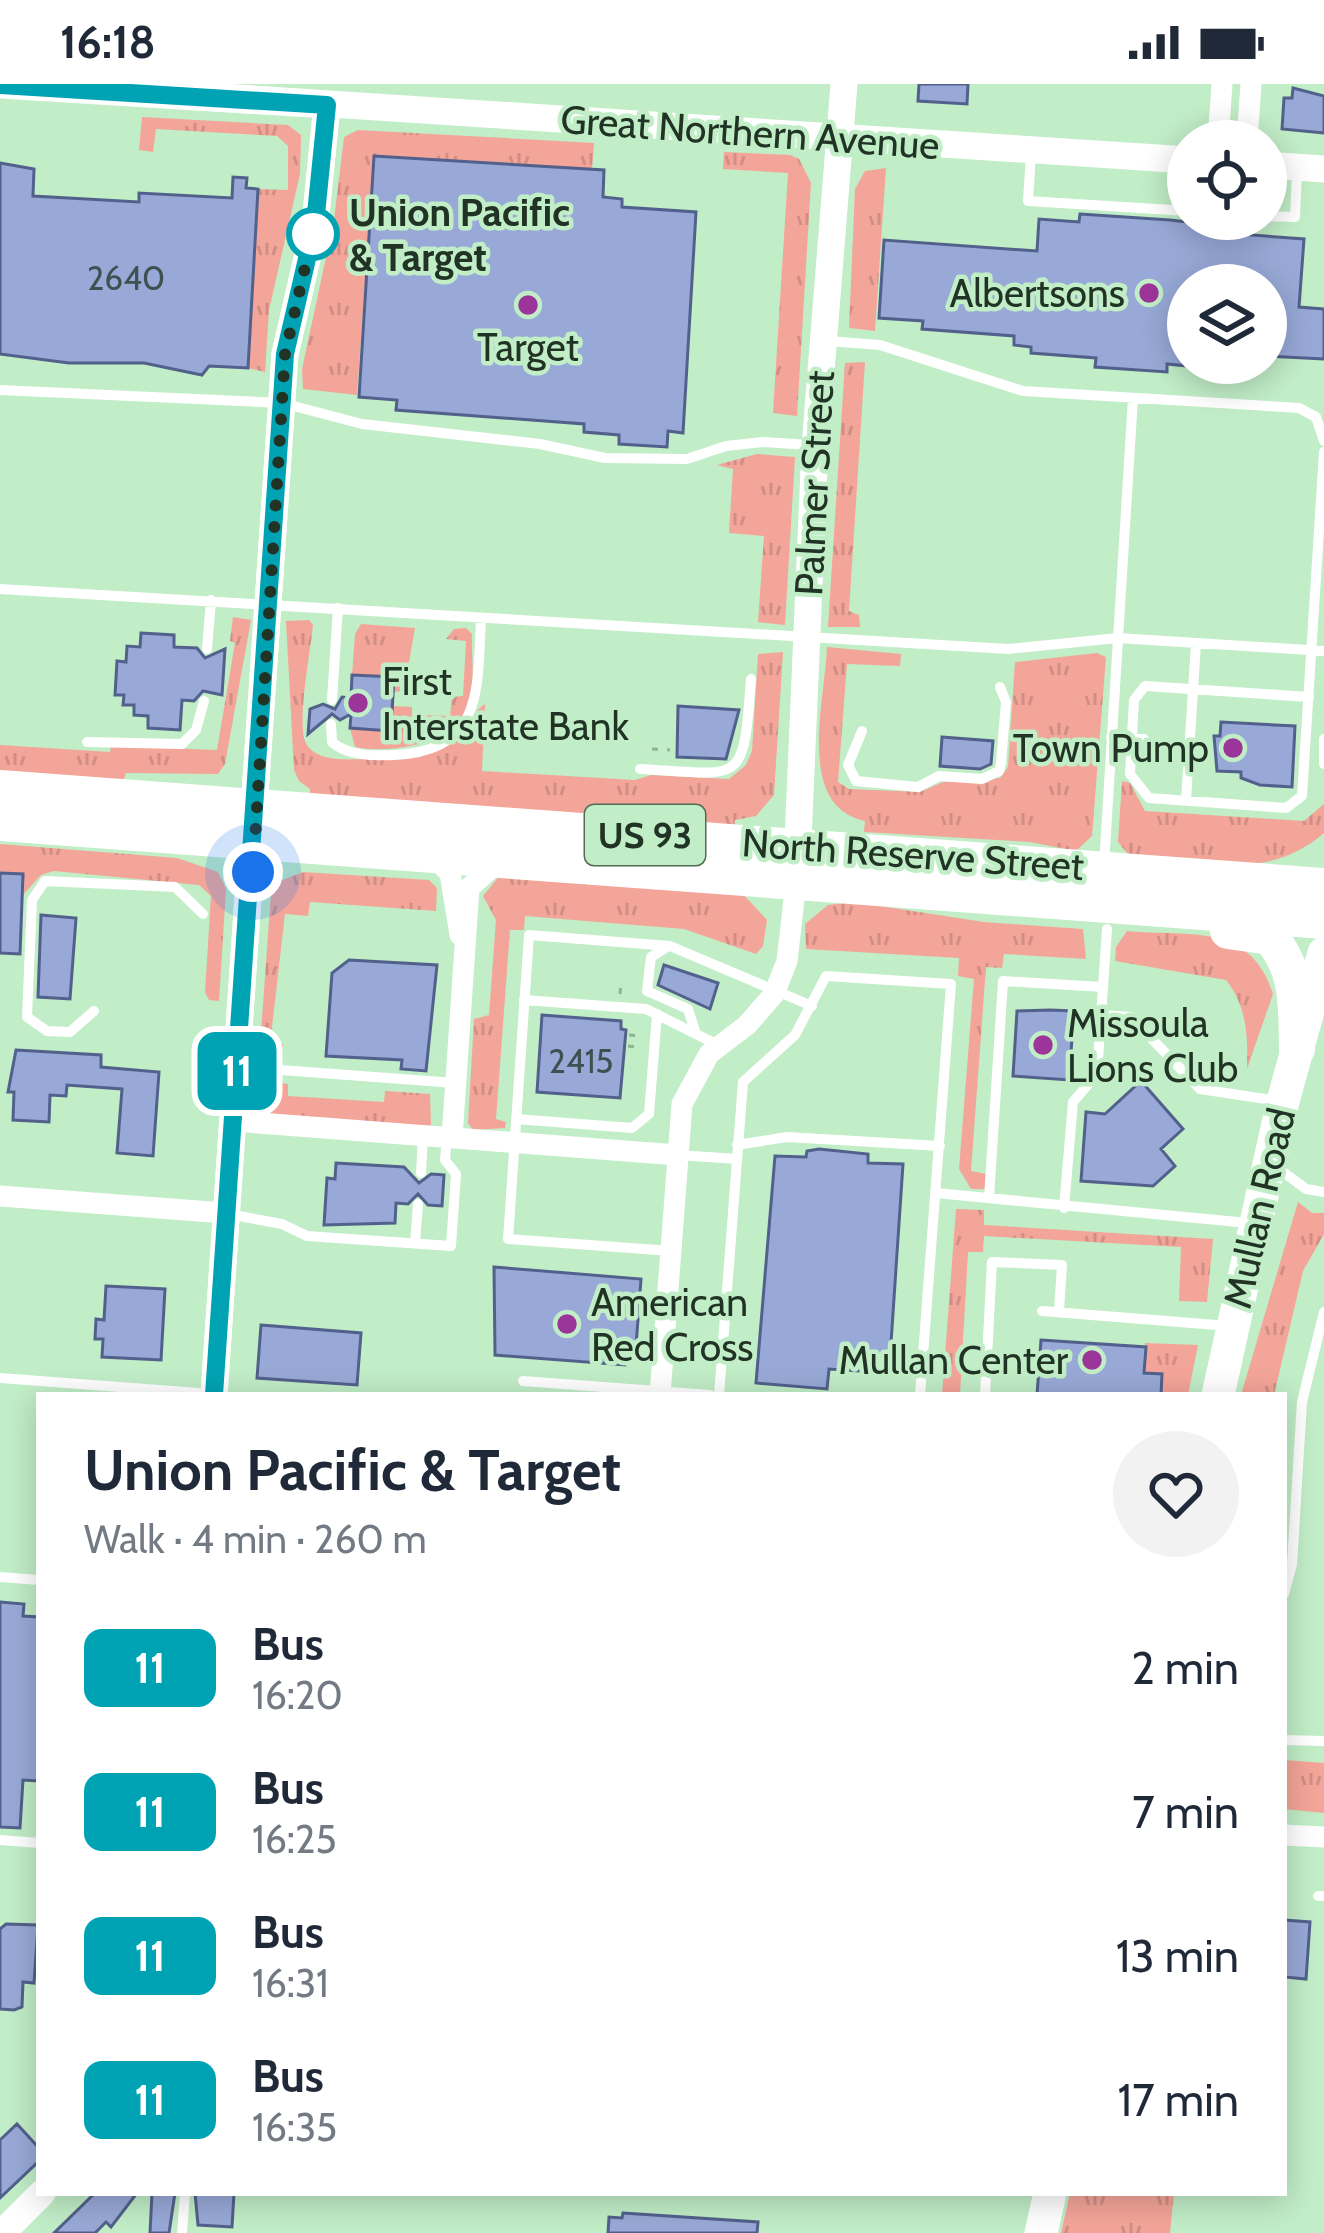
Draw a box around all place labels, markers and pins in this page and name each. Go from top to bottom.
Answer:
place label: Union Pacific & Target [349,188,570,281]
marker: Union Pacific & Target [288,209,338,259]
place label: Albertsons [949,269,1125,317]
marker: Albertsons [1136,280,1162,306]
marker: Target [515,292,541,318]
place label: Target [477,323,579,371]
place label: First Interstate Bank [382,657,630,750]
marker: First Interstate Bank [345,690,371,716]
place label: Town Pump [1013,724,1209,772]
marker: Town Pump [1220,735,1246,761]
place label: Missoula Lions Club [1067,999,1238,1092]
marker: Missoula Lions Club [1030,1032,1056,1058]
place label: American Red Cross [591,1278,753,1371]
marker: American Red Cross [554,1311,580,1337]
place label: Mullan Center [838,1336,1069,1384]
marker: Mullan Center [1079,1347,1105,1373]

